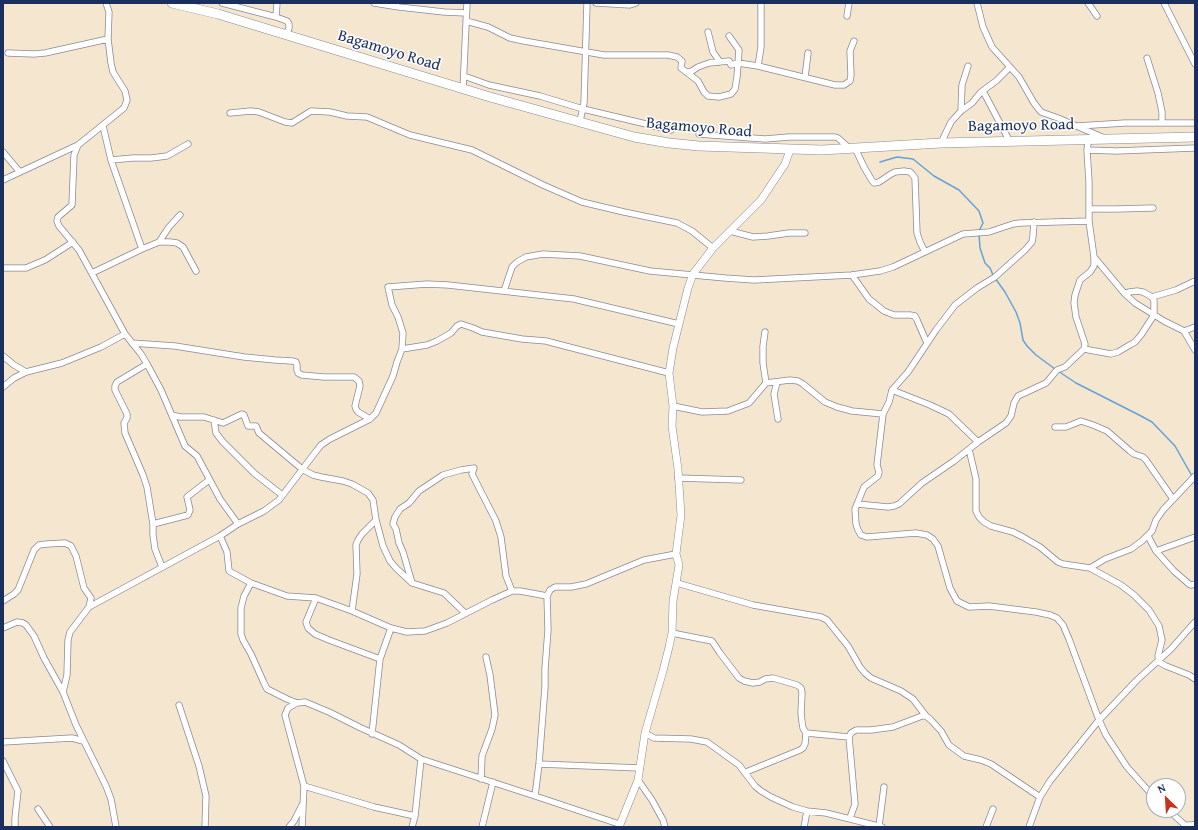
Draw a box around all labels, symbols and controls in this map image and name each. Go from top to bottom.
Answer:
street label: Bagamoyo Road [335,26,443,76]
street label: Bagamoyo Road [645,114,753,142]
street label: Bagamoyo Road [968,115,1074,137]
north arrow [1146,778,1186,818]
text: N [1155,779,1168,797]

